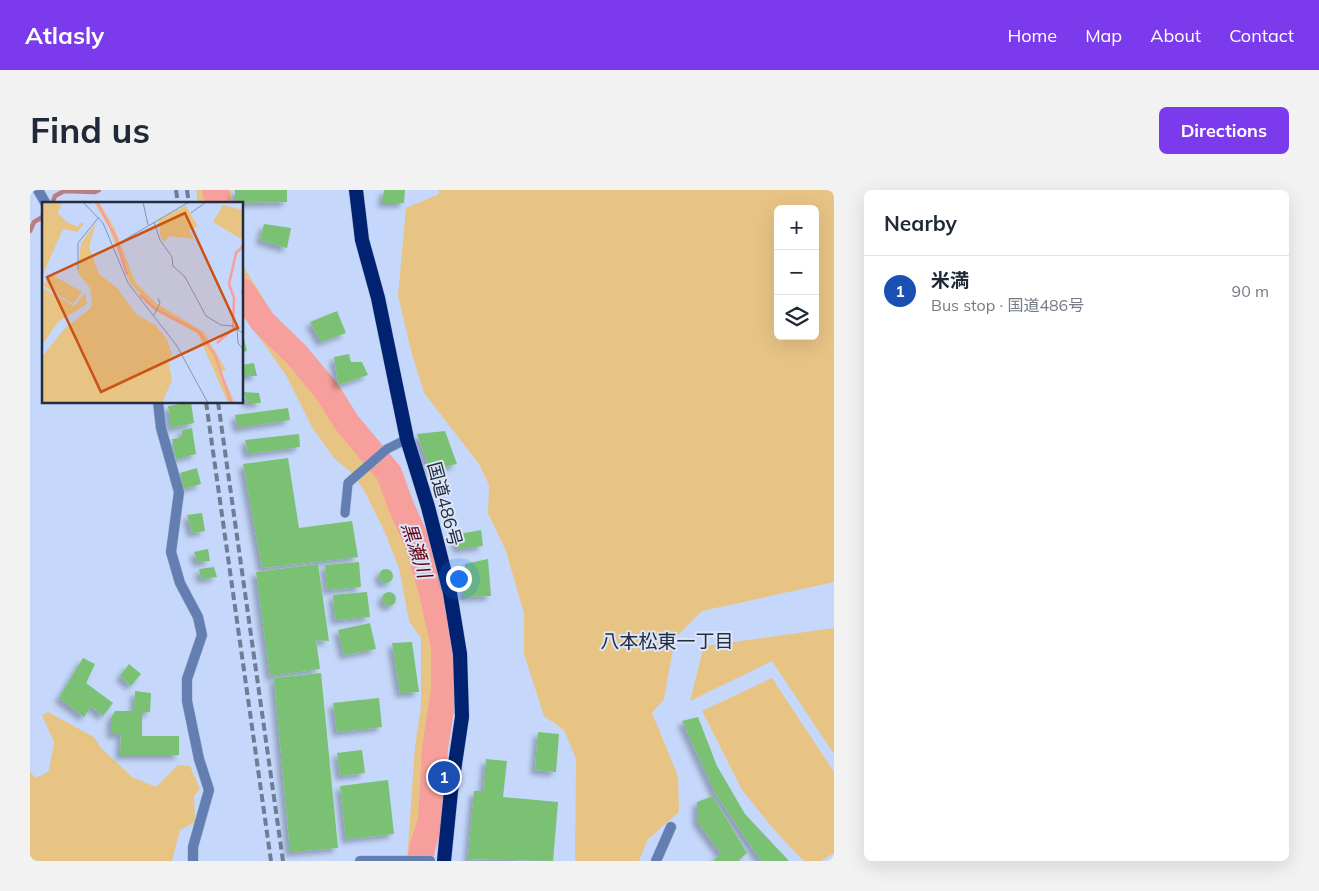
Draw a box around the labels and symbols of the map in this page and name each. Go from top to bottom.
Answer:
inset map [42,202,244,404]
street label: 国道486号 [423,459,467,549]
water label: 黒瀬川 [397,519,438,583]
your location [446,566,472,592]
district label: 八本松東一丁目 [600,629,734,653]
pin: 1 [428,758,460,796]

